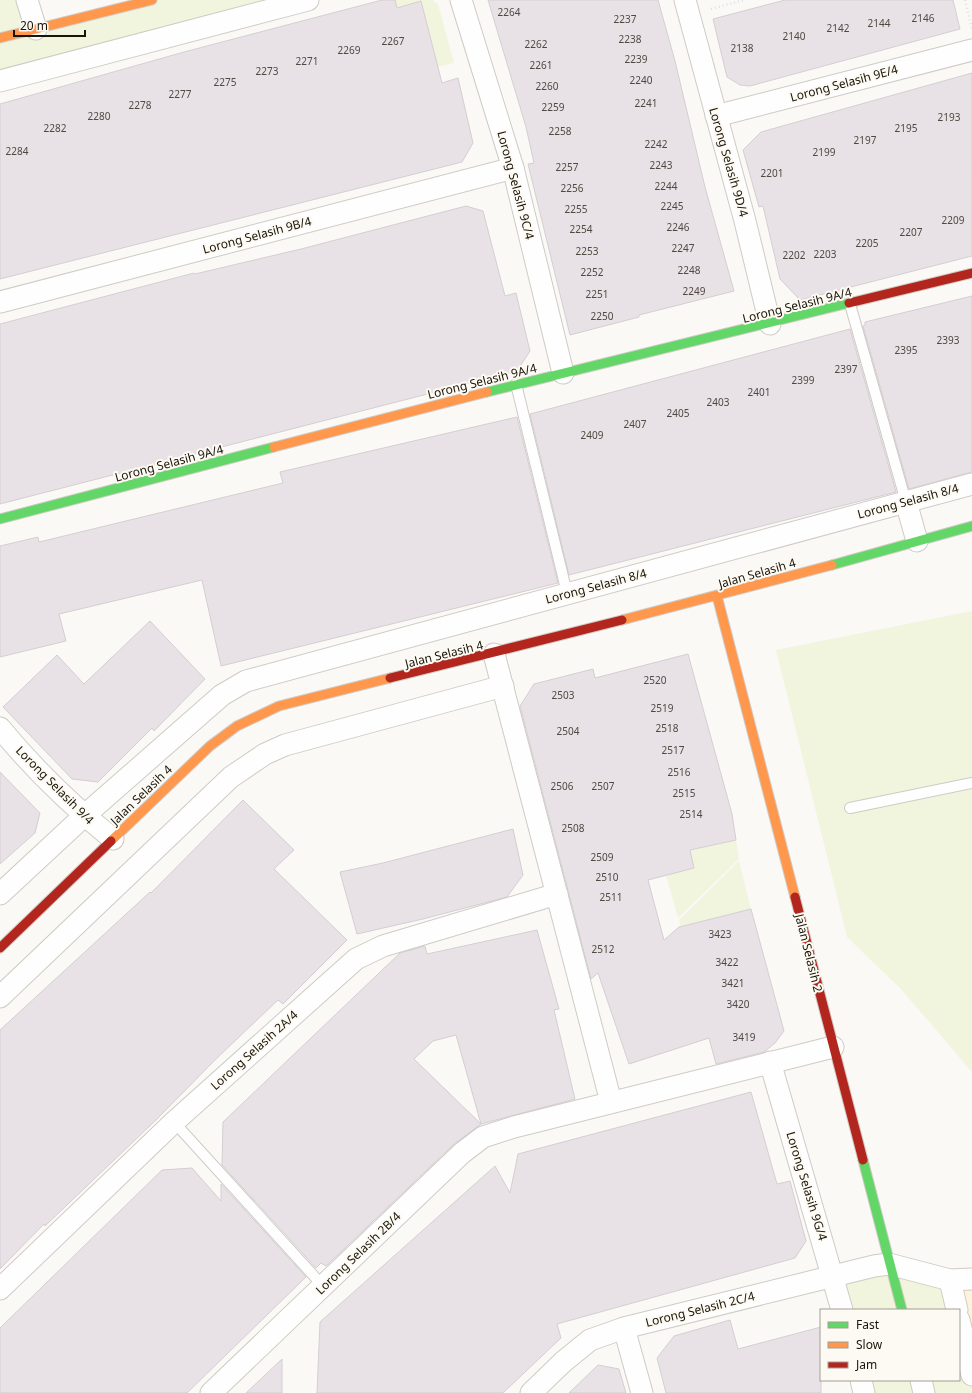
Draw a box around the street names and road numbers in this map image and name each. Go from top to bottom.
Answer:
street label: Lorong Selasih 9E/4 [788,60,900,106]
street label: Lorong Selasih 9D/4 [705,105,753,219]
street label: Lorong Selasih 9C/4 [493,129,539,241]
street label: Lorong Selasih 9B/4 [201,212,313,258]
street label: Lorong Selasih 9A/4 [741,283,853,327]
street label: Lorong Selasih 9A/4 [426,359,538,403]
street label: Lorong Selasih 9A/4 [113,440,225,486]
street label: Lorong Selasih 8/4 [855,479,961,523]
street label: Jalan Selasih 4 [715,554,798,592]
street label: Lorong Selasih 8/4 [543,564,649,608]
street label: Jalan Selasih 4 [402,636,485,672]
street label: Lorong Selasih 9/4 [12,742,98,828]
street label: Jalan Selasih 4 [106,761,176,830]
street label: Jalan Selasih 2 [791,911,827,994]
street label: Lorong Selasih 2A/4 [207,1006,301,1094]
street label: Lorong Selasih 9G/4 [782,1130,832,1243]
street label: Lorong Selasih 2B/4 [312,1208,404,1298]
street label: Lorong Selasih 2C/4 [644,1287,756,1331]

